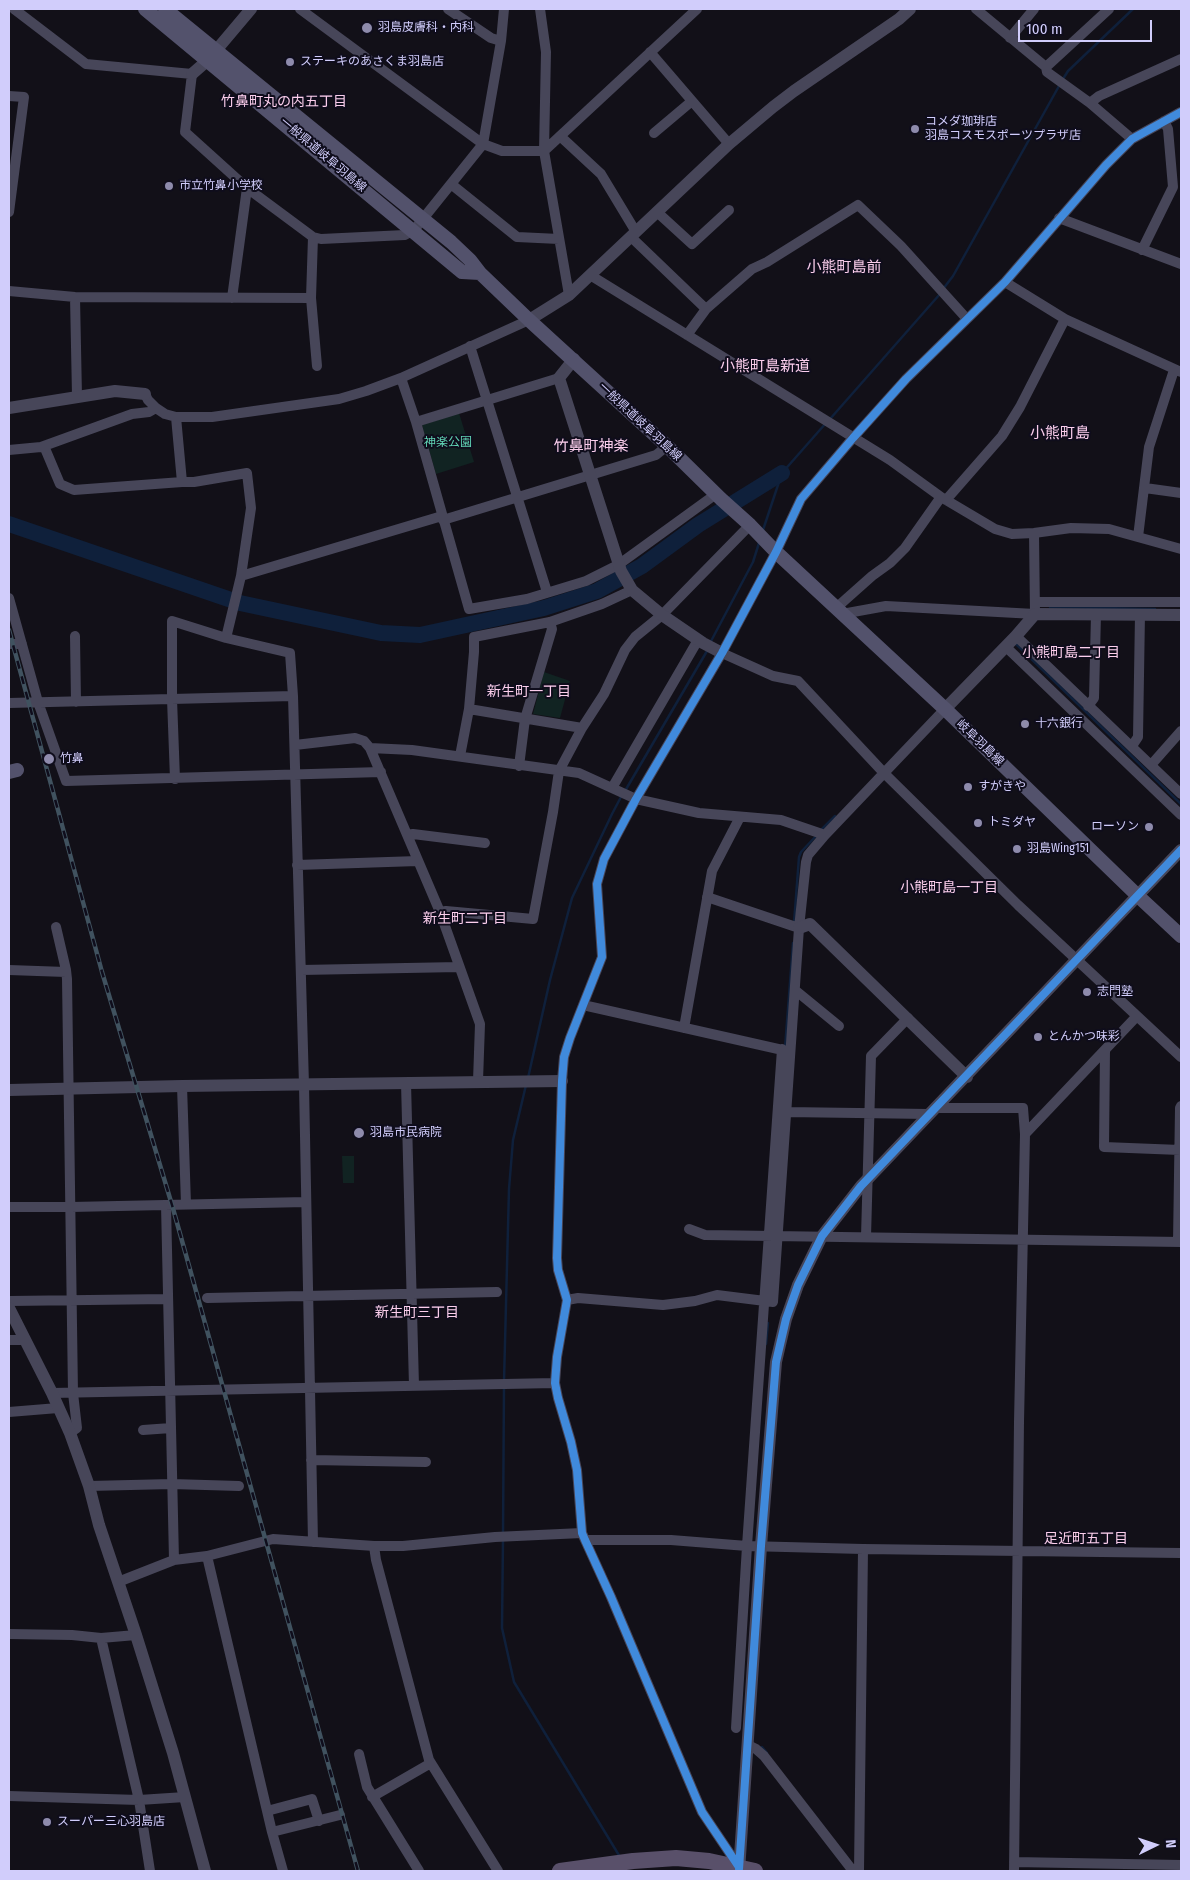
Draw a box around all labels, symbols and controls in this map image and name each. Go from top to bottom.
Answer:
scale bar [1020,10,1154,42]
text: 100 m [1026,20,1063,38]
marker: 羽島皮膚科・内科 [360,21,374,35]
place label: 羽島皮膚科・内科 [378,21,474,35]
place label: ステーキのあさくま羽島店 [300,55,444,69]
marker: ステーキのあさくま羽島店 [284,56,296,68]
district label: 竹鼻町丸の内五丁目 [221,94,347,110]
street label: 一般県道岐阜羽島線 [277,115,369,195]
place label: コメダ珈琲店 羽島コスモスポーツプラザ店 [925,115,1081,143]
marker: コメダ珈琲店 羽島コスモスポーツプラザ店 [909,123,921,135]
place label: 市立竹鼻小学校 [179,179,263,193]
marker: 市立竹鼻小学校 [163,180,175,192]
district label: 小熊町島前 [807,259,881,277]
district label: 小熊町島新道 [720,358,810,376]
street label: 一般県道岐阜羽島線 [596,380,684,464]
district label: 小熊町島 [1030,425,1090,443]
park label: 神楽公園 [424,436,472,450]
district label: 竹鼻町神楽 [554,438,628,456]
district label: 小熊町島二丁目 [1022,645,1120,661]
district label: 新生町一丁目 [487,684,571,700]
street label: 岐阜羽島線 [953,717,1007,769]
place label: 十六銀行 [1035,717,1083,731]
marker: 十六銀行 [1019,718,1031,730]
marker: 竹鼻 [42,752,56,766]
place label: 竹鼻 [60,752,84,766]
place label: すがきや [978,780,1026,794]
marker: すがきや [962,781,974,793]
place label: トミダヤ [988,816,1036,830]
marker: トミダヤ [972,817,984,829]
place label: ローソン [1091,820,1139,834]
marker: ローソン [1143,821,1155,833]
place label: 羽島Wing151 [1027,842,1089,856]
marker: 羽島Wing151 [1011,843,1023,855]
district label: 小熊町島一丁目 [900,880,998,896]
district label: 新生町二丁目 [423,911,507,927]
place label: 志門塾 [1097,985,1133,999]
marker: 志門塾 [1081,986,1093,998]
place label: とんかつ味彩 [1048,1030,1120,1044]
marker: とんかつ味彩 [1032,1031,1044,1043]
marker: 羽島市民病院 [352,1126,366,1140]
place label: 羽島市民病院 [370,1126,442,1140]
district label: 新生町三丁目 [375,1305,459,1321]
district label: 足近町五丁目 [1044,1531,1128,1547]
place label: スーパー三心羽島店 [57,1815,165,1829]
marker: スーパー三心羽島店 [41,1816,53,1828]
north arrow [1130,1820,1180,1870]
text: N [1162,1839,1179,1849]

